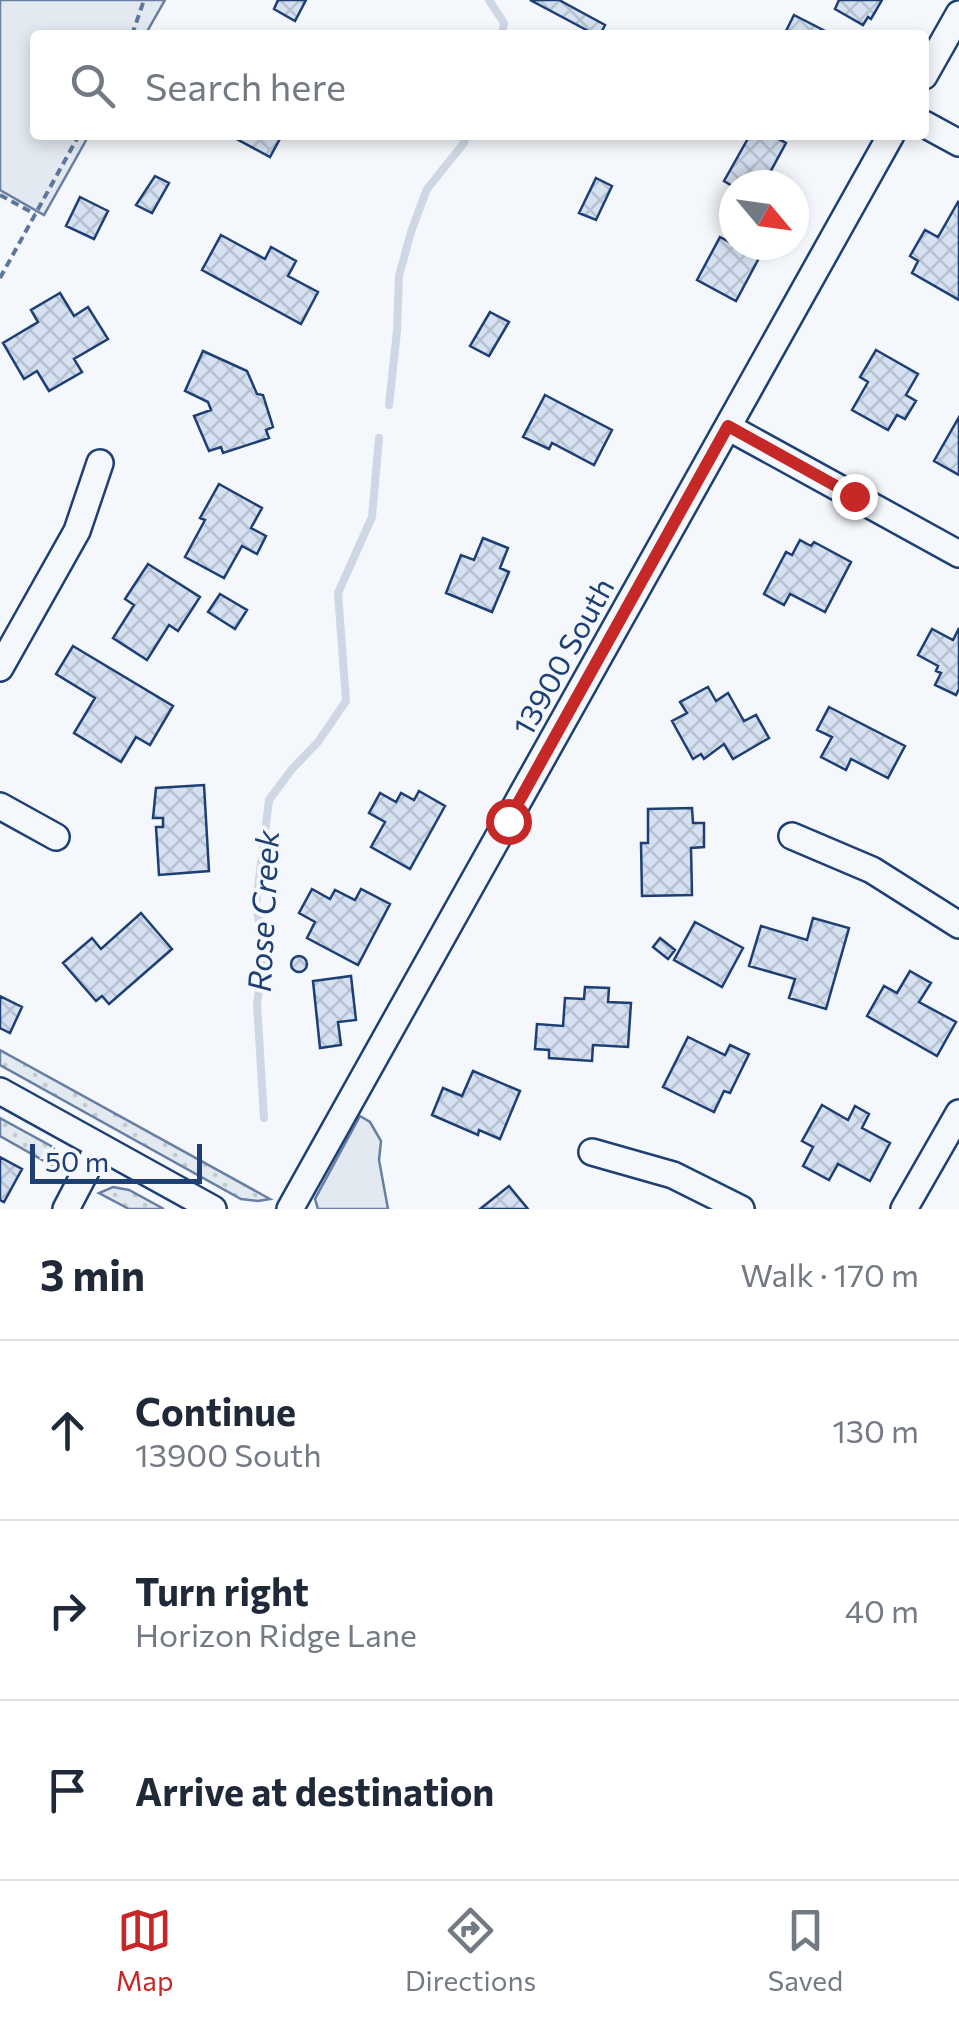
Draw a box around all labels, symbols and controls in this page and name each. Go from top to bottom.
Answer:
search box [30,30,929,140]
icon: search [65,58,120,113]
text: Search here [145,62,346,109]
north arrow [719,170,809,260]
route end [832,474,878,520]
street label: 13900 South [503,571,621,741]
route start [486,799,532,845]
water label: Rose Creek [238,828,286,993]
scale bar [30,1139,202,1184]
text: 50 m [45,1144,109,1178]
text: 3 min [40,1248,145,1300]
text: Walk · 170 m [741,1254,919,1294]
text: Continue [135,1387,296,1434]
icon: ahead [40,1403,95,1458]
text: 130 m [832,1410,919,1450]
text: 13900 South [135,1434,321,1474]
text: Turn right [135,1567,309,1614]
icon: right [40,1583,95,1638]
text: 40 m [845,1590,919,1630]
text: Horizon Ridge Lane [135,1614,417,1654]
icon: arrive [40,1763,95,1818]
text: Arrive at destination [135,1767,494,1814]
tab: Map [116,1903,173,1997]
tab: Directions [405,1903,536,1997]
tab: Saved [768,1903,843,1997]

